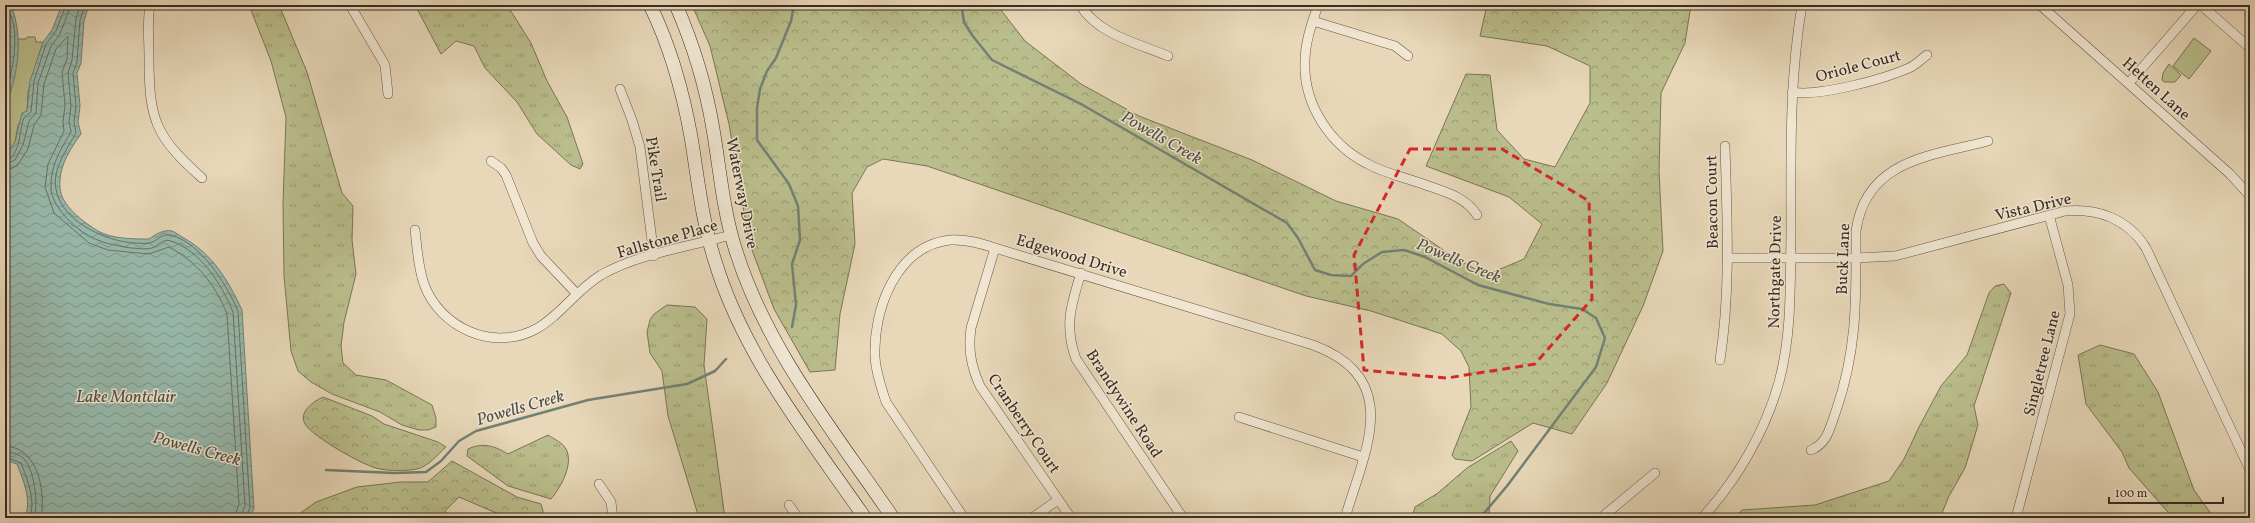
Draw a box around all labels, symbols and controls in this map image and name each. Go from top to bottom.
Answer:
street label: Oriole Court [1813,45,1904,89]
street label: Hetten Lane [2117,53,2195,126]
water label: Powells Creek [1116,106,1206,171]
street label: Pike Trail [639,135,671,204]
street label: Waterway Drive [719,136,763,251]
street label: Beacon Court [1701,154,1725,249]
street label: Vista Drive [1993,188,2074,227]
street label: Fallstone Place [615,215,720,265]
street label: Northgate Drive [1764,215,1788,329]
street label: Buck Lane [1832,223,1856,295]
street label: Edgewood Drive [1013,230,1130,284]
water label: Powells Creek [1412,233,1505,290]
street label: Singletree Lane [2019,308,2067,419]
street label: Brandywine Road [1080,345,1167,463]
street label: Cranberry Court [982,370,1065,479]
water label: Powells Creek [474,385,567,432]
water label: Lake Montclair [76,386,177,409]
water label: Powells Creek [150,427,243,472]
scale bar [2109,479,2223,505]
text: 100 m [2115,486,2148,502]

